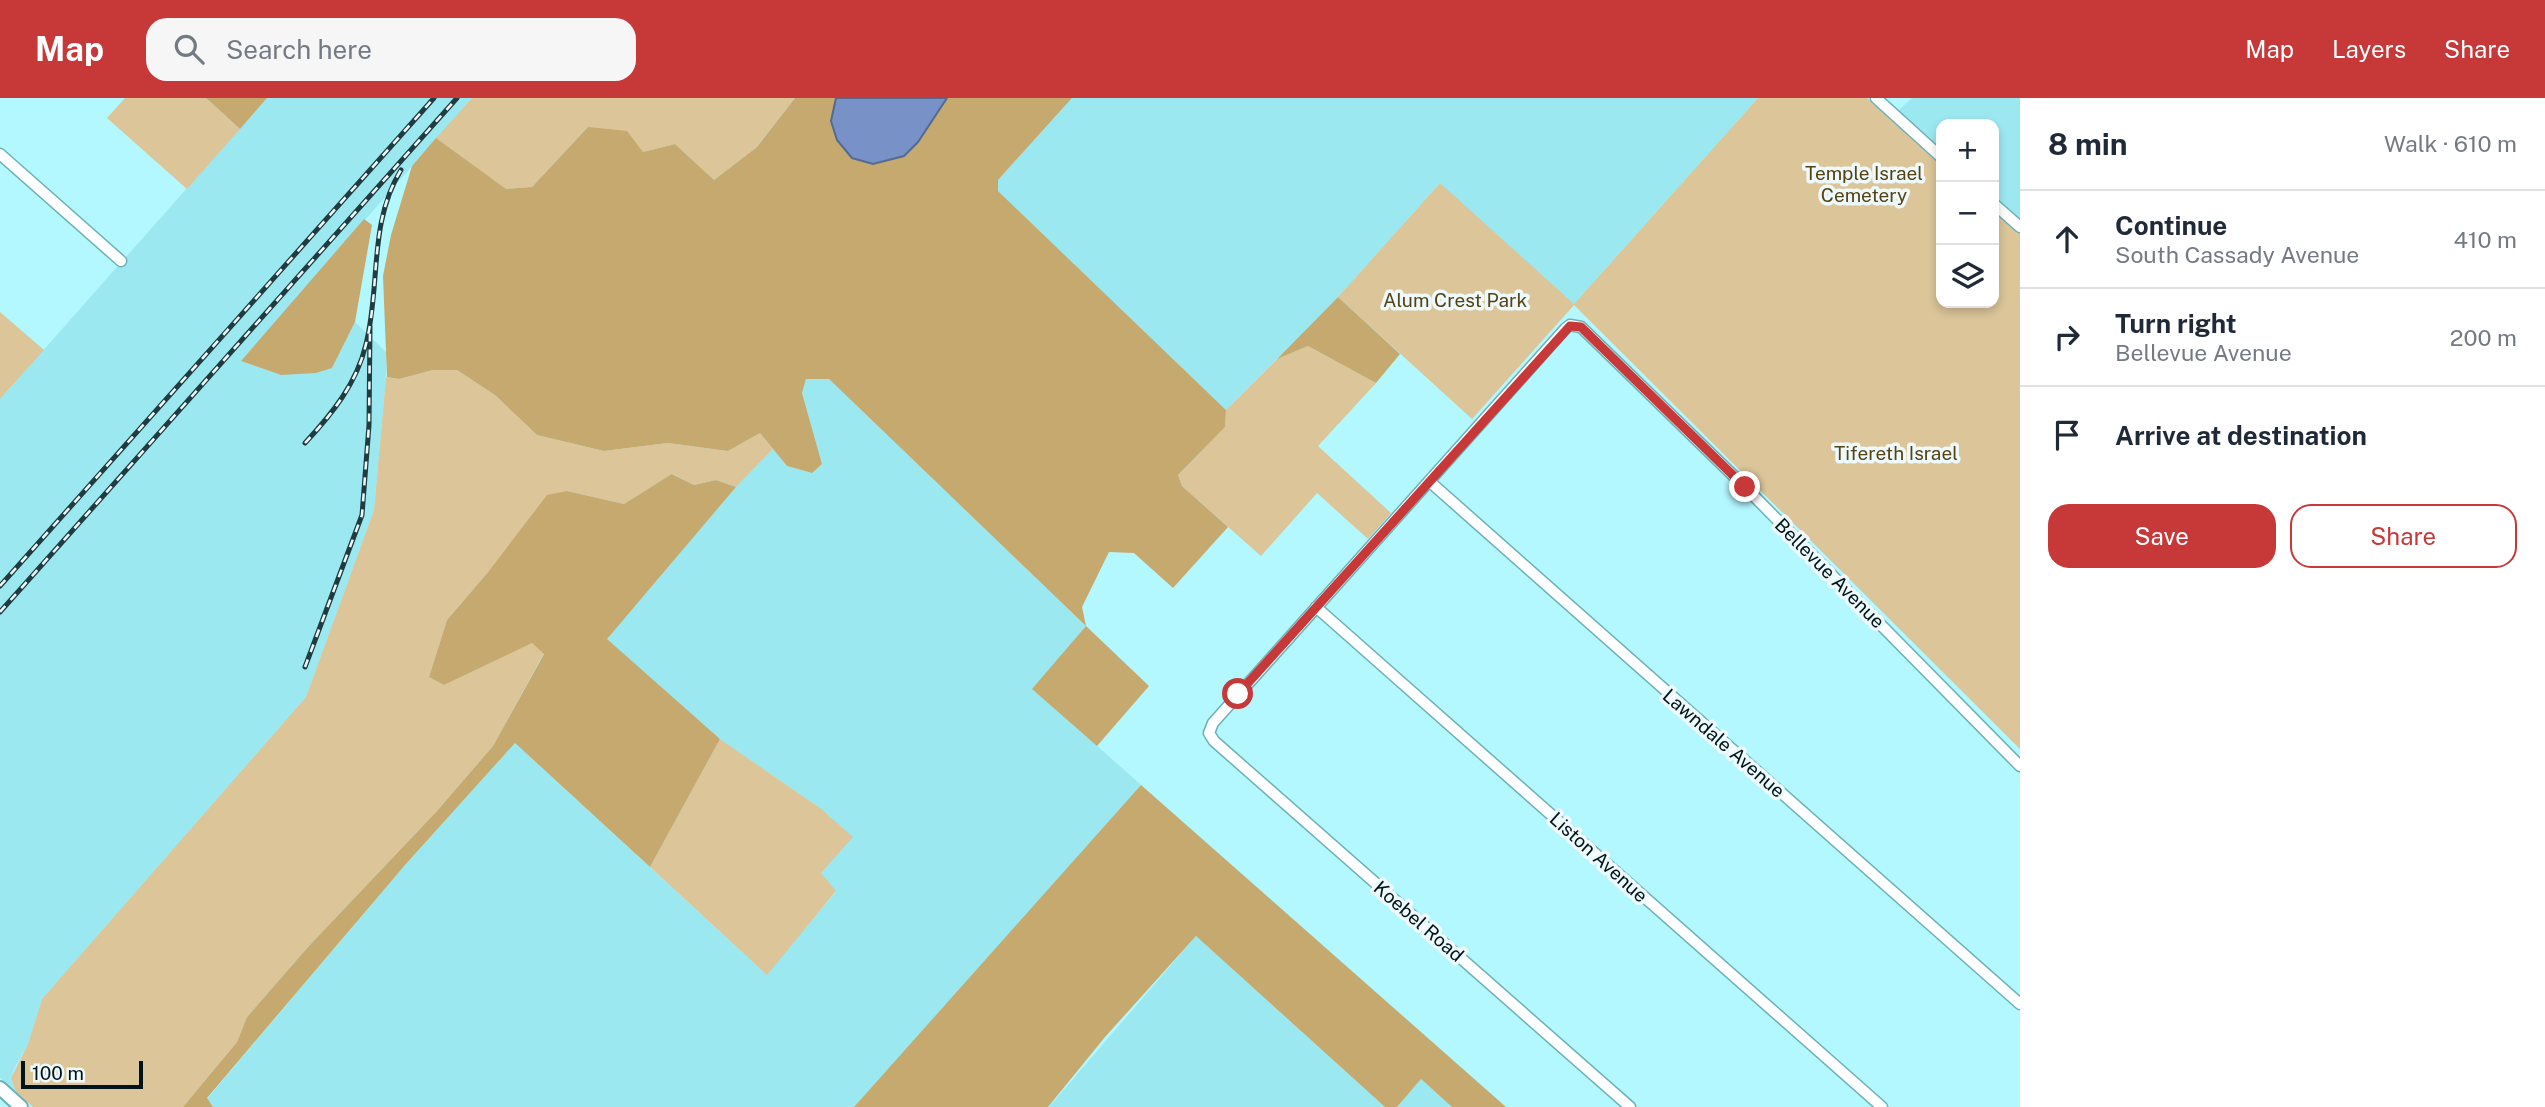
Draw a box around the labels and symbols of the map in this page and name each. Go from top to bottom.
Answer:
park label: Temple Israel Cemetery [1805,162,1923,206]
park label: Alum Crest Park [1383,289,1527,311]
park label: Tifereth Israel [1834,442,1958,464]
route end [1729,471,1760,502]
street label: Bellevue Avenue [1771,514,1889,632]
route start [1222,678,1253,709]
street label: Lawndale Avenue [1659,684,1789,802]
street label: Liston Avenue [1546,807,1652,907]
street label: Koebel Road [1370,876,1468,966]
scale bar [21,1058,144,1090]

